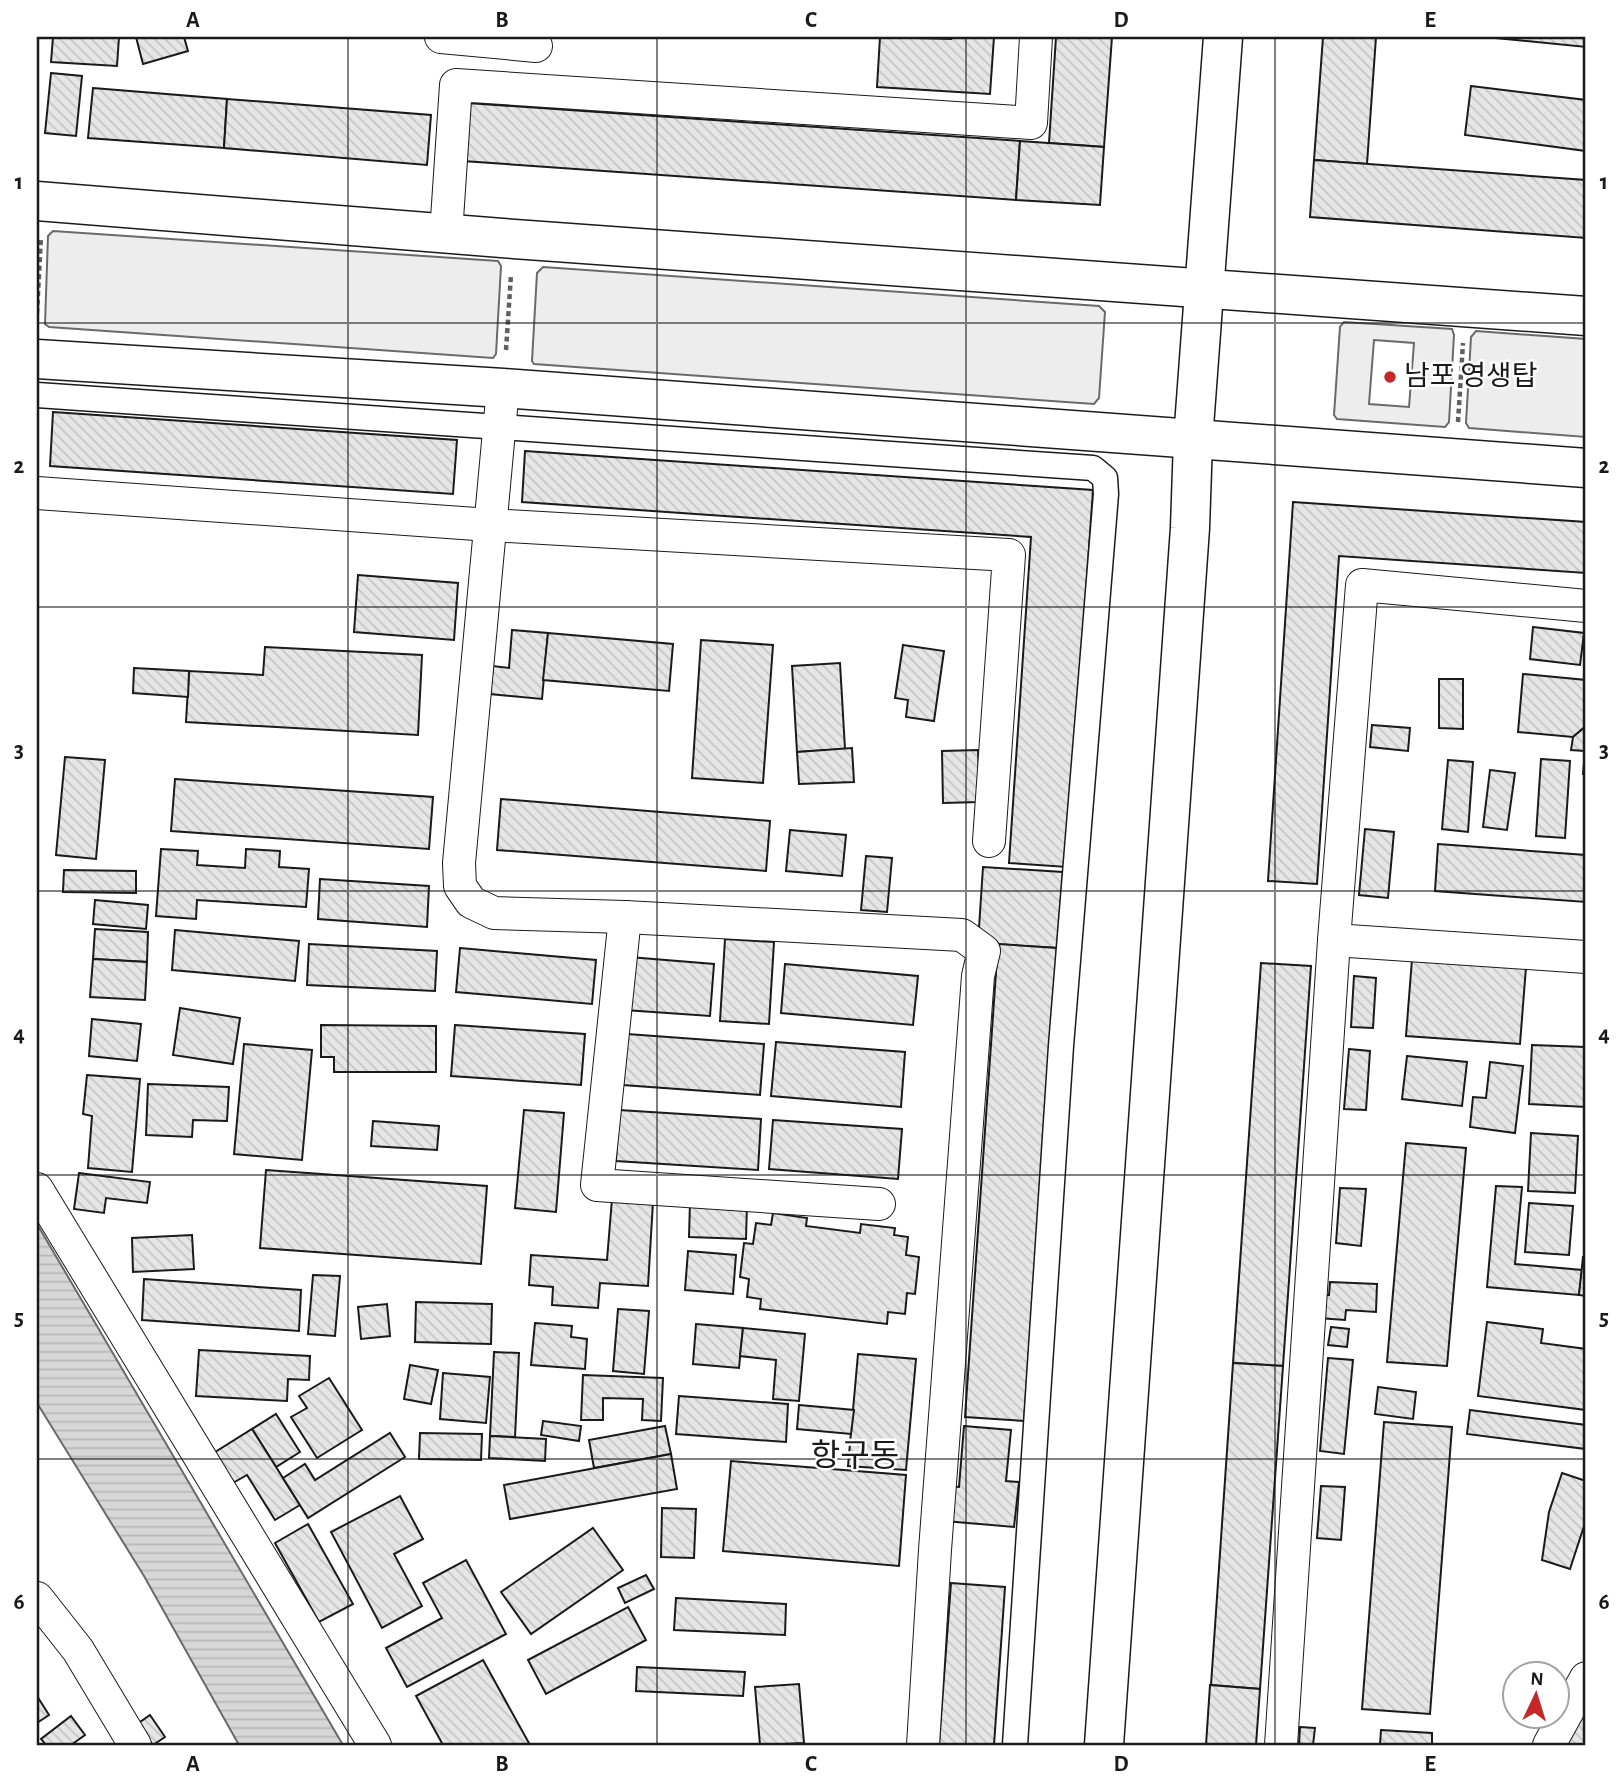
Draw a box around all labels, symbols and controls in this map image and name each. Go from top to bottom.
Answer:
text: A [186,9,200,32]
text: B [495,9,509,32]
text: C [805,9,817,32]
text: D [1113,9,1129,32]
text: E [1424,9,1436,32]
text: 1 [15,171,23,194]
text: 1 [1600,171,1608,194]
place label: 남포 영생탑 [1404,361,1537,391]
marker: 남포 영생탑 [1382,369,1398,385]
text: 2 [14,455,25,478]
text: 2 [1599,455,1610,478]
text: 3 [14,739,24,762]
text: 3 [1599,739,1609,762]
text: 4 [13,1023,25,1046]
text: 4 [1598,1023,1610,1046]
text: 5 [14,1307,24,1330]
text: 5 [1599,1307,1609,1330]
district label: 항구동 [811,1439,899,1472]
text: 6 [13,1591,25,1614]
text: 6 [1598,1591,1610,1614]
north arrow [1500,1660,1570,1730]
text: N [1530,1670,1544,1689]
text: A [186,1753,200,1776]
text: B [495,1753,509,1776]
text: C [805,1753,817,1776]
text: D [1113,1753,1129,1776]
text: E [1424,1753,1436,1776]

